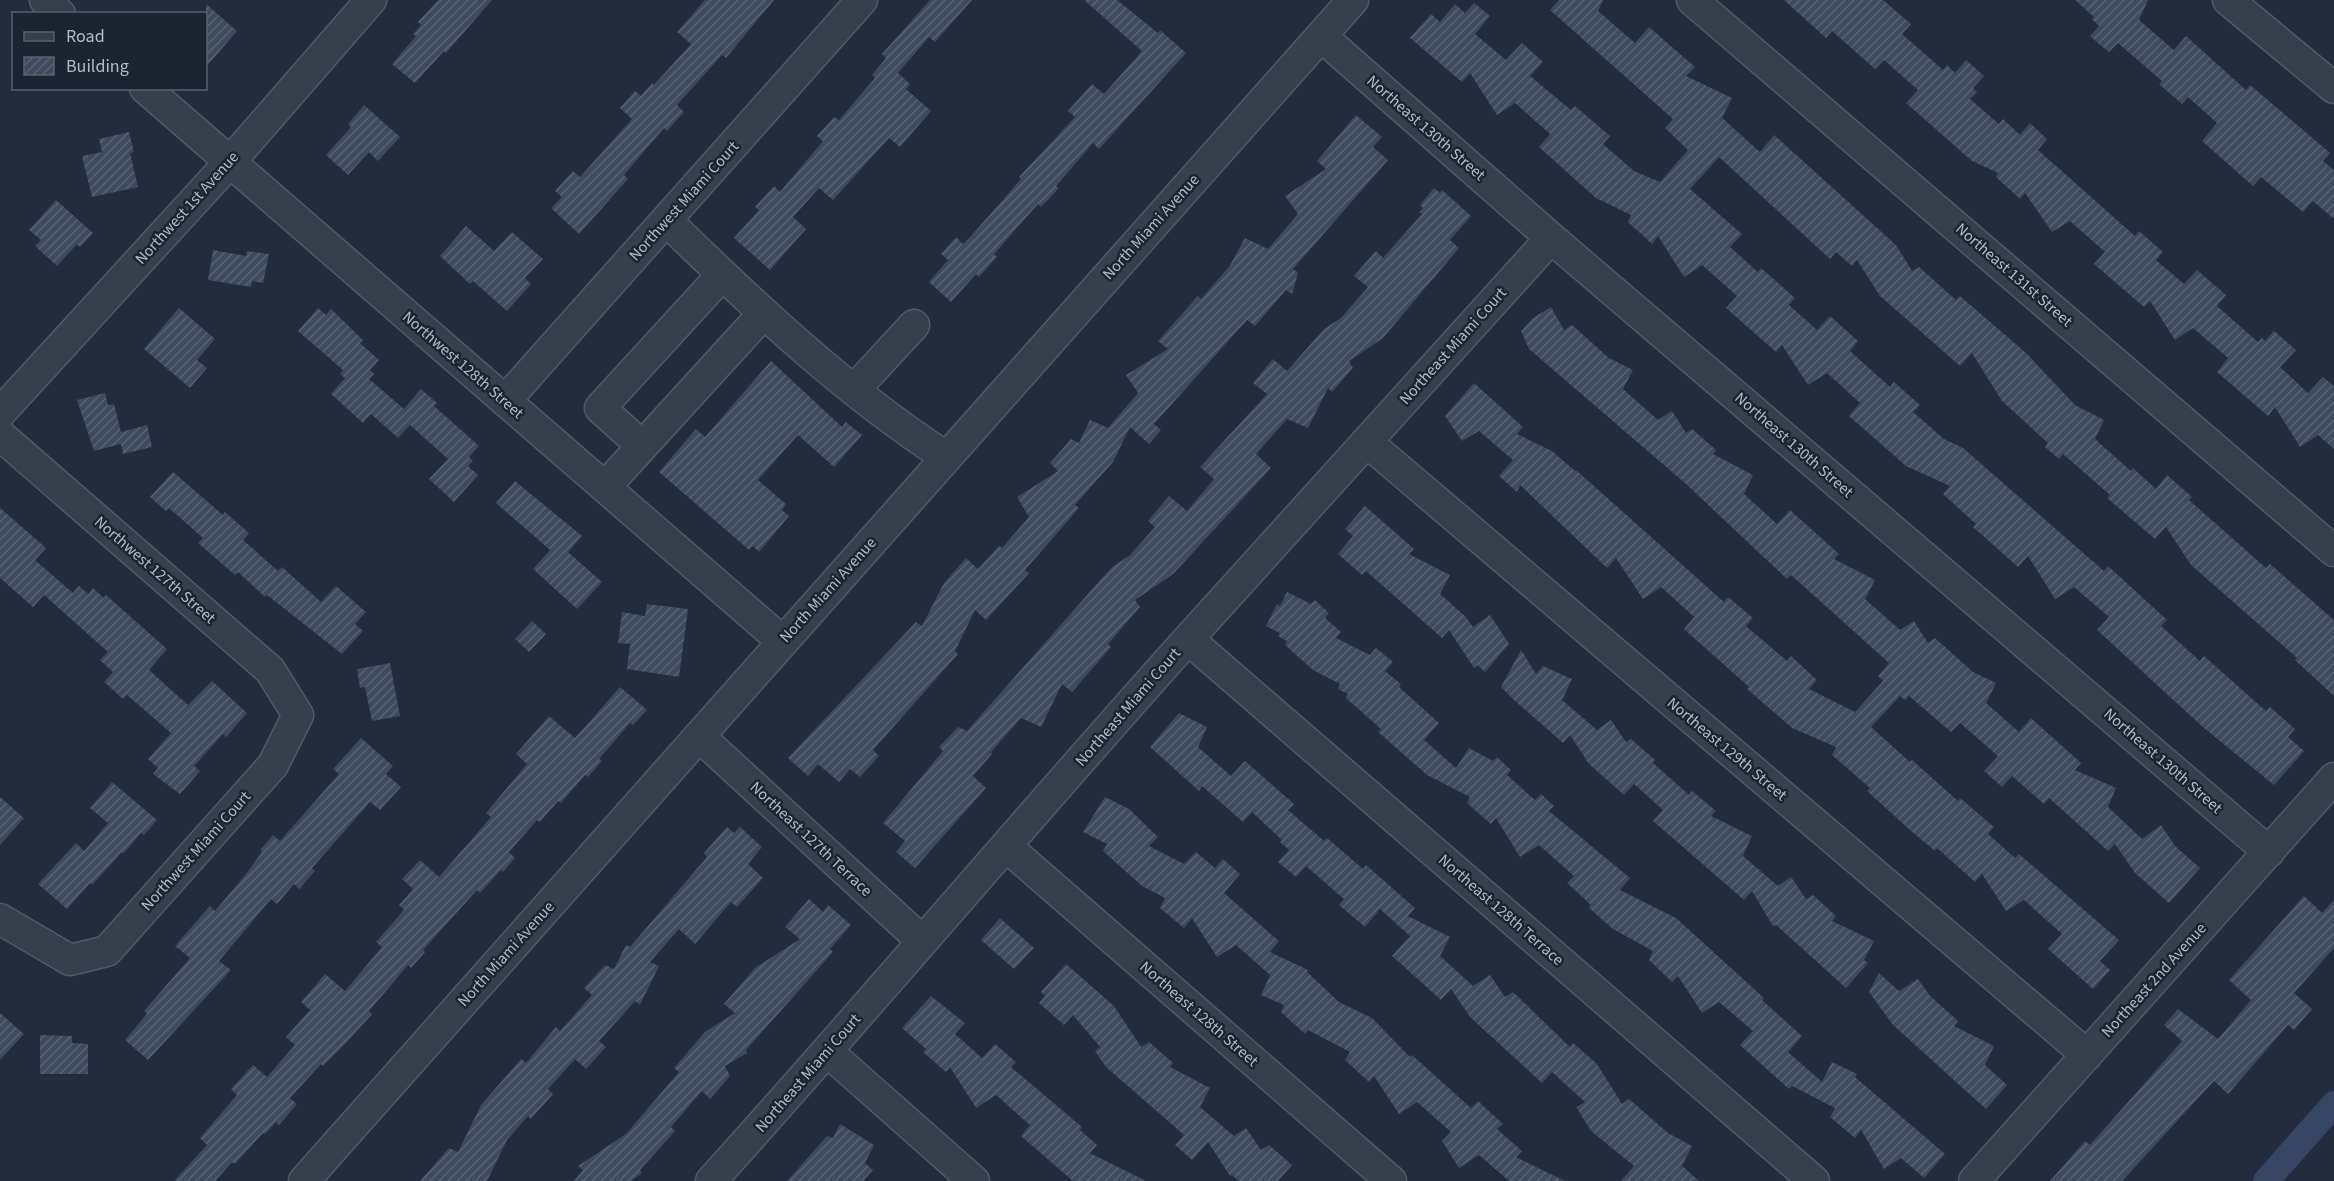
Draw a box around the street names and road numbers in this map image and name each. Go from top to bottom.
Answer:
street label: Northeast 130th Street [1362,70,1491,186]
street label: Northwest Miami Court [624,136,744,266]
street label: Northwest 1st Avenue [130,147,244,269]
street label: North Miami Avenue [1098,169,1204,285]
street label: Northeast 131st Street [1951,218,2078,332]
street label: Northeast Miami Court [1394,282,1512,409]
street label: Northwest 128th Street [398,306,529,424]
street label: Northeast 130th Street [1730,387,1859,503]
street label: Northwest 127th Street [90,511,221,629]
street label: North Miami Avenue [775,532,881,648]
street label: Northeast Miami Court [1070,642,1186,771]
street label: Northeast 129th Street [1662,692,1792,806]
street label: Northeast 130th Street [2099,703,2228,819]
street label: Northeast 127th Terrace [745,776,877,902]
street label: Northwest Miami Court [136,786,256,916]
street label: Northeast 128th Terrace [1433,849,1569,971]
street label: North Miami Avenue [453,896,559,1012]
street label: Northeast 2nd Avenue [2096,918,2212,1042]
street label: Northeast 128th Street [1135,956,1264,1072]
street label: Northeast Miami Court [750,1008,866,1137]

